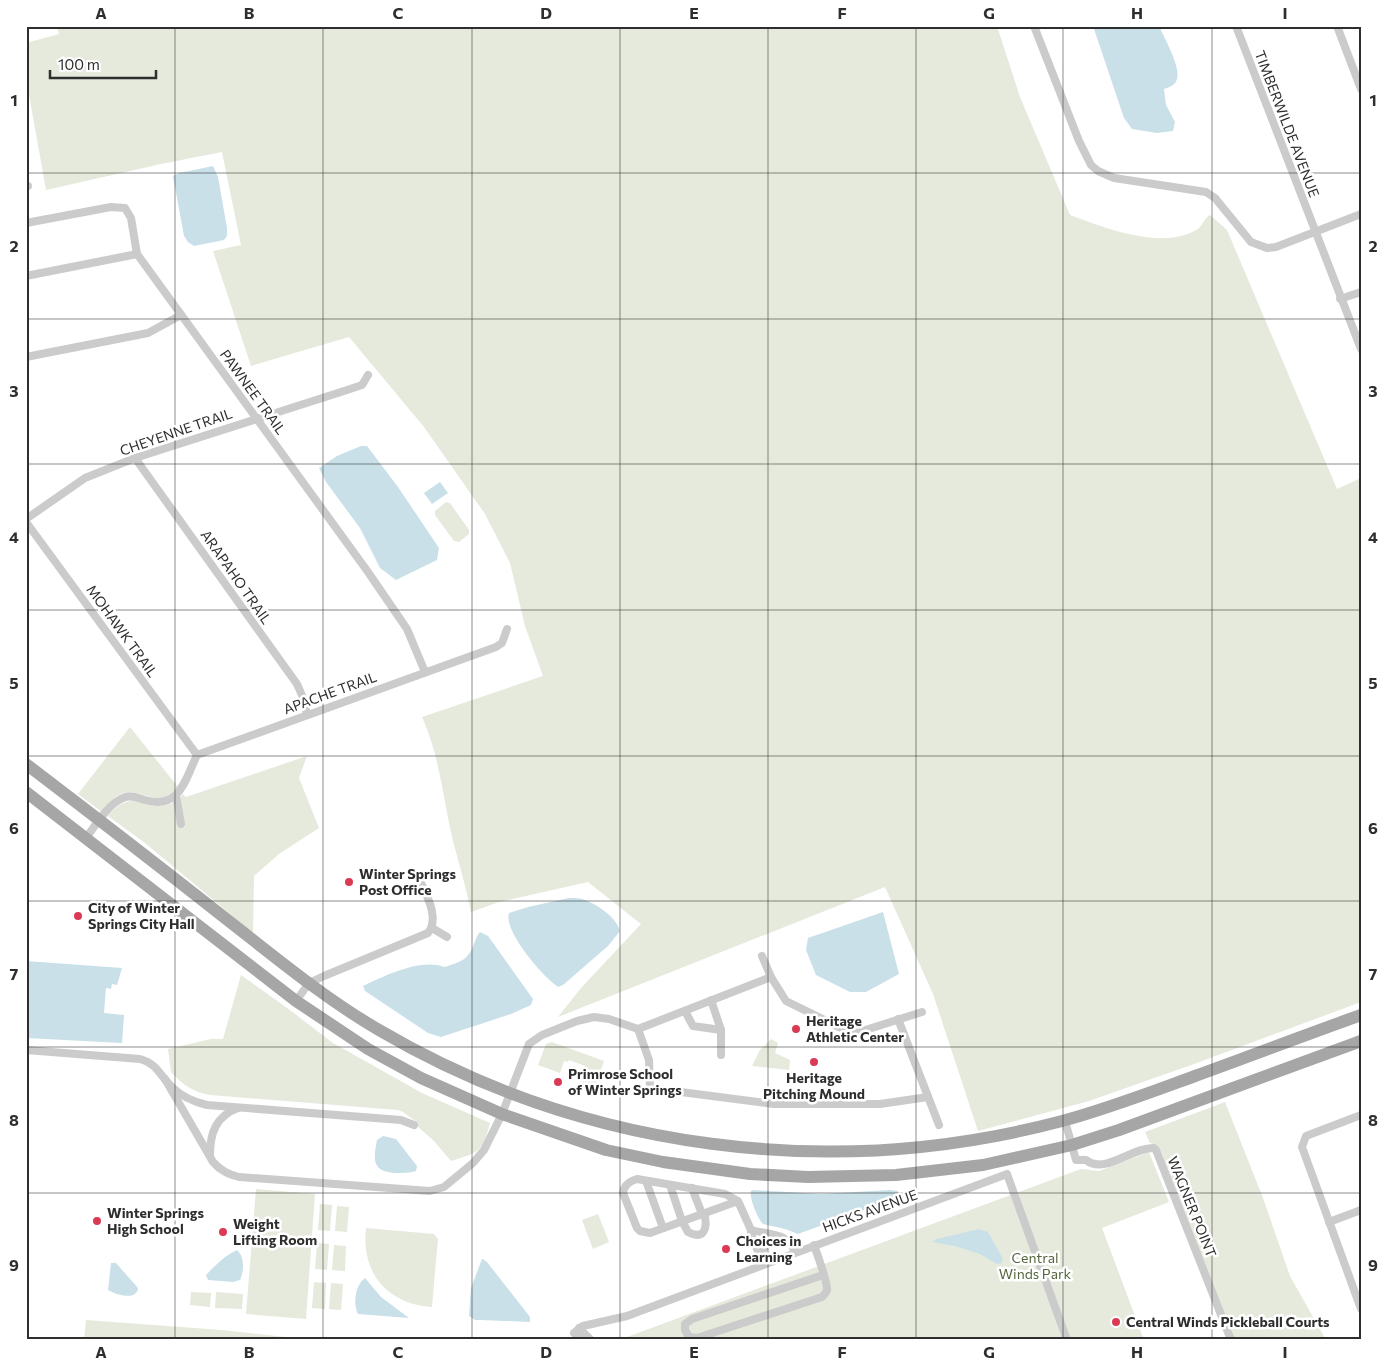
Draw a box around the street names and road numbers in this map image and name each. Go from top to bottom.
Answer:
street label: TIMBERWILDE AVENUE [1252,48,1323,200]
street label: PAWNEE TRAIL [217,346,290,437]
street label: CHEYENNE TRAIL [117,404,234,459]
street label: ARAPAHO TRAIL [198,526,275,627]
street label: MOHAWK TRAIL [83,581,162,680]
street label: APACHE TRAIL [281,668,379,717]
street label: WAGNER POINT [1164,1154,1220,1260]
street label: HICKS AVENUE [820,1185,920,1236]

